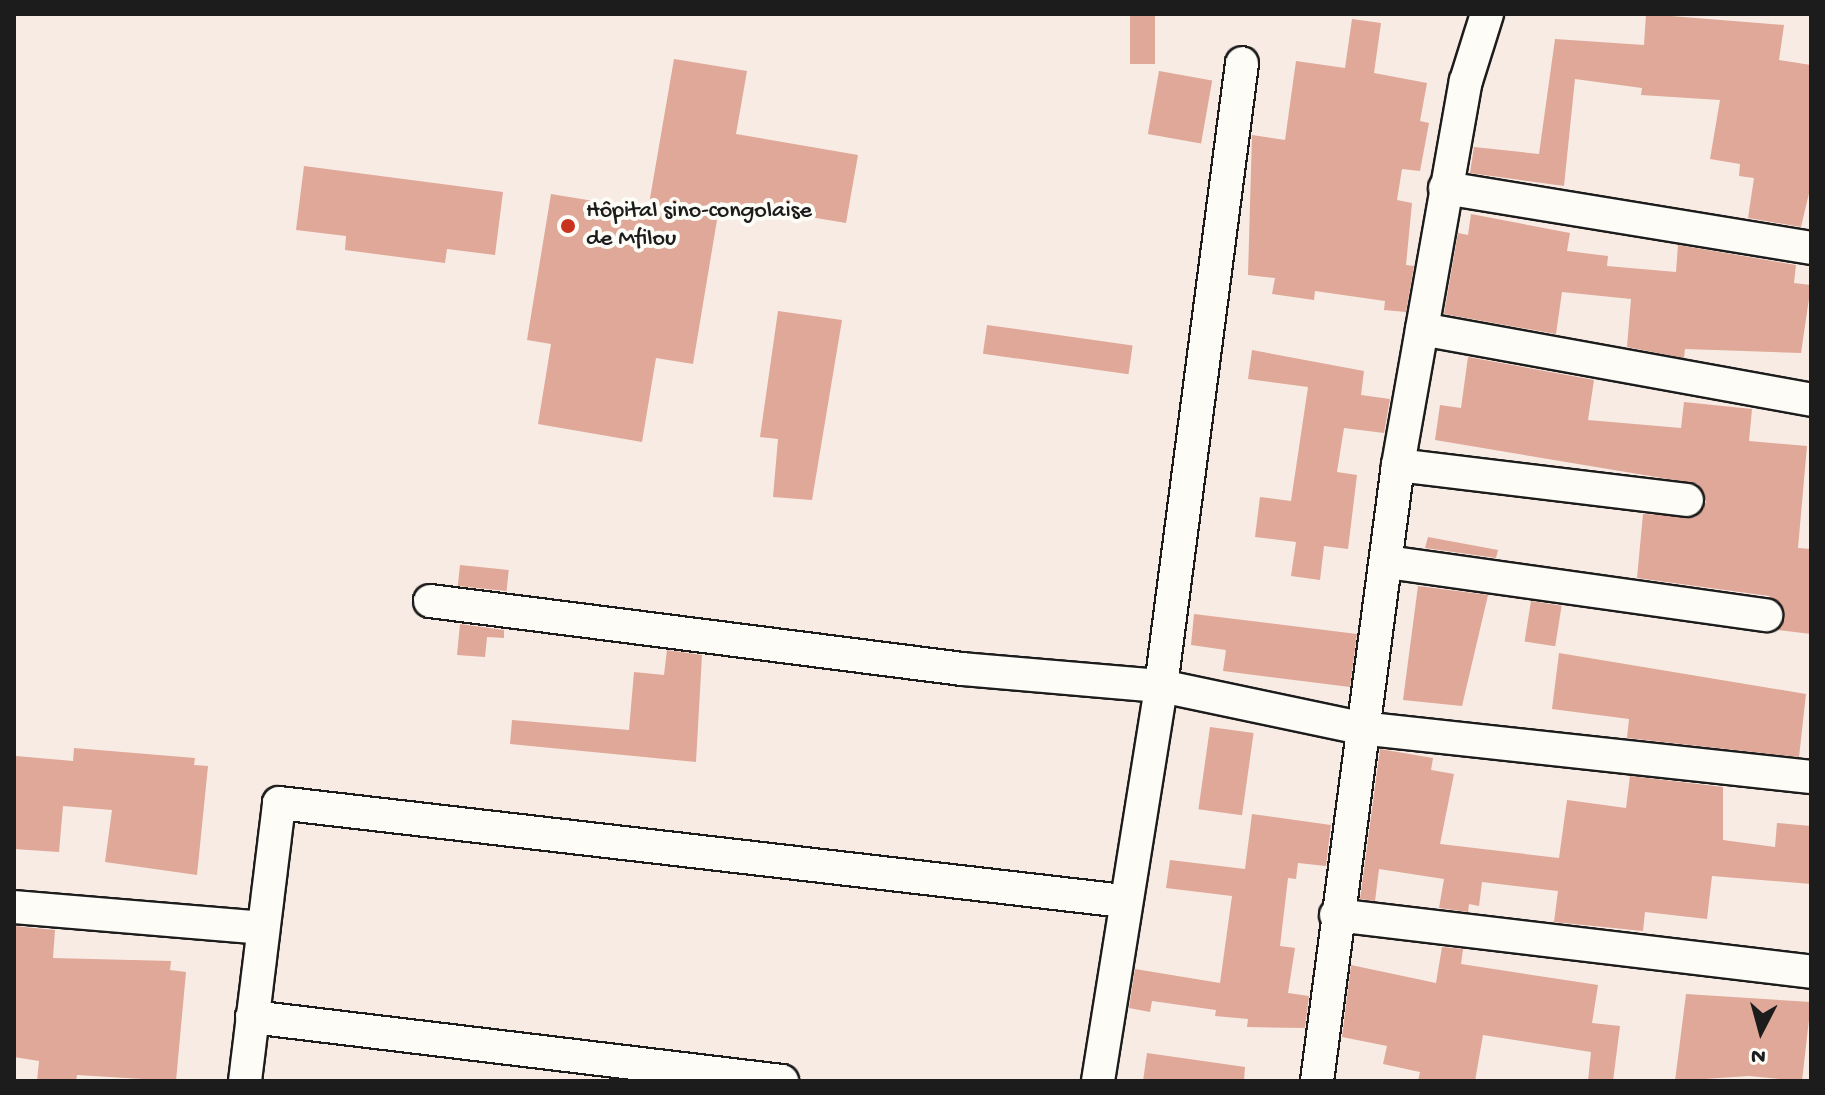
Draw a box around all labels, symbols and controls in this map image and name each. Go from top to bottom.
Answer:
place label: Hôpital sino-congolaise de Mfilou [586,198,812,254]
marker: Hôpital sino-congolaise de Mfilou [557,215,579,237]
north arrow [1721,991,1801,1071]
text: N [1750,1041,1767,1069]

